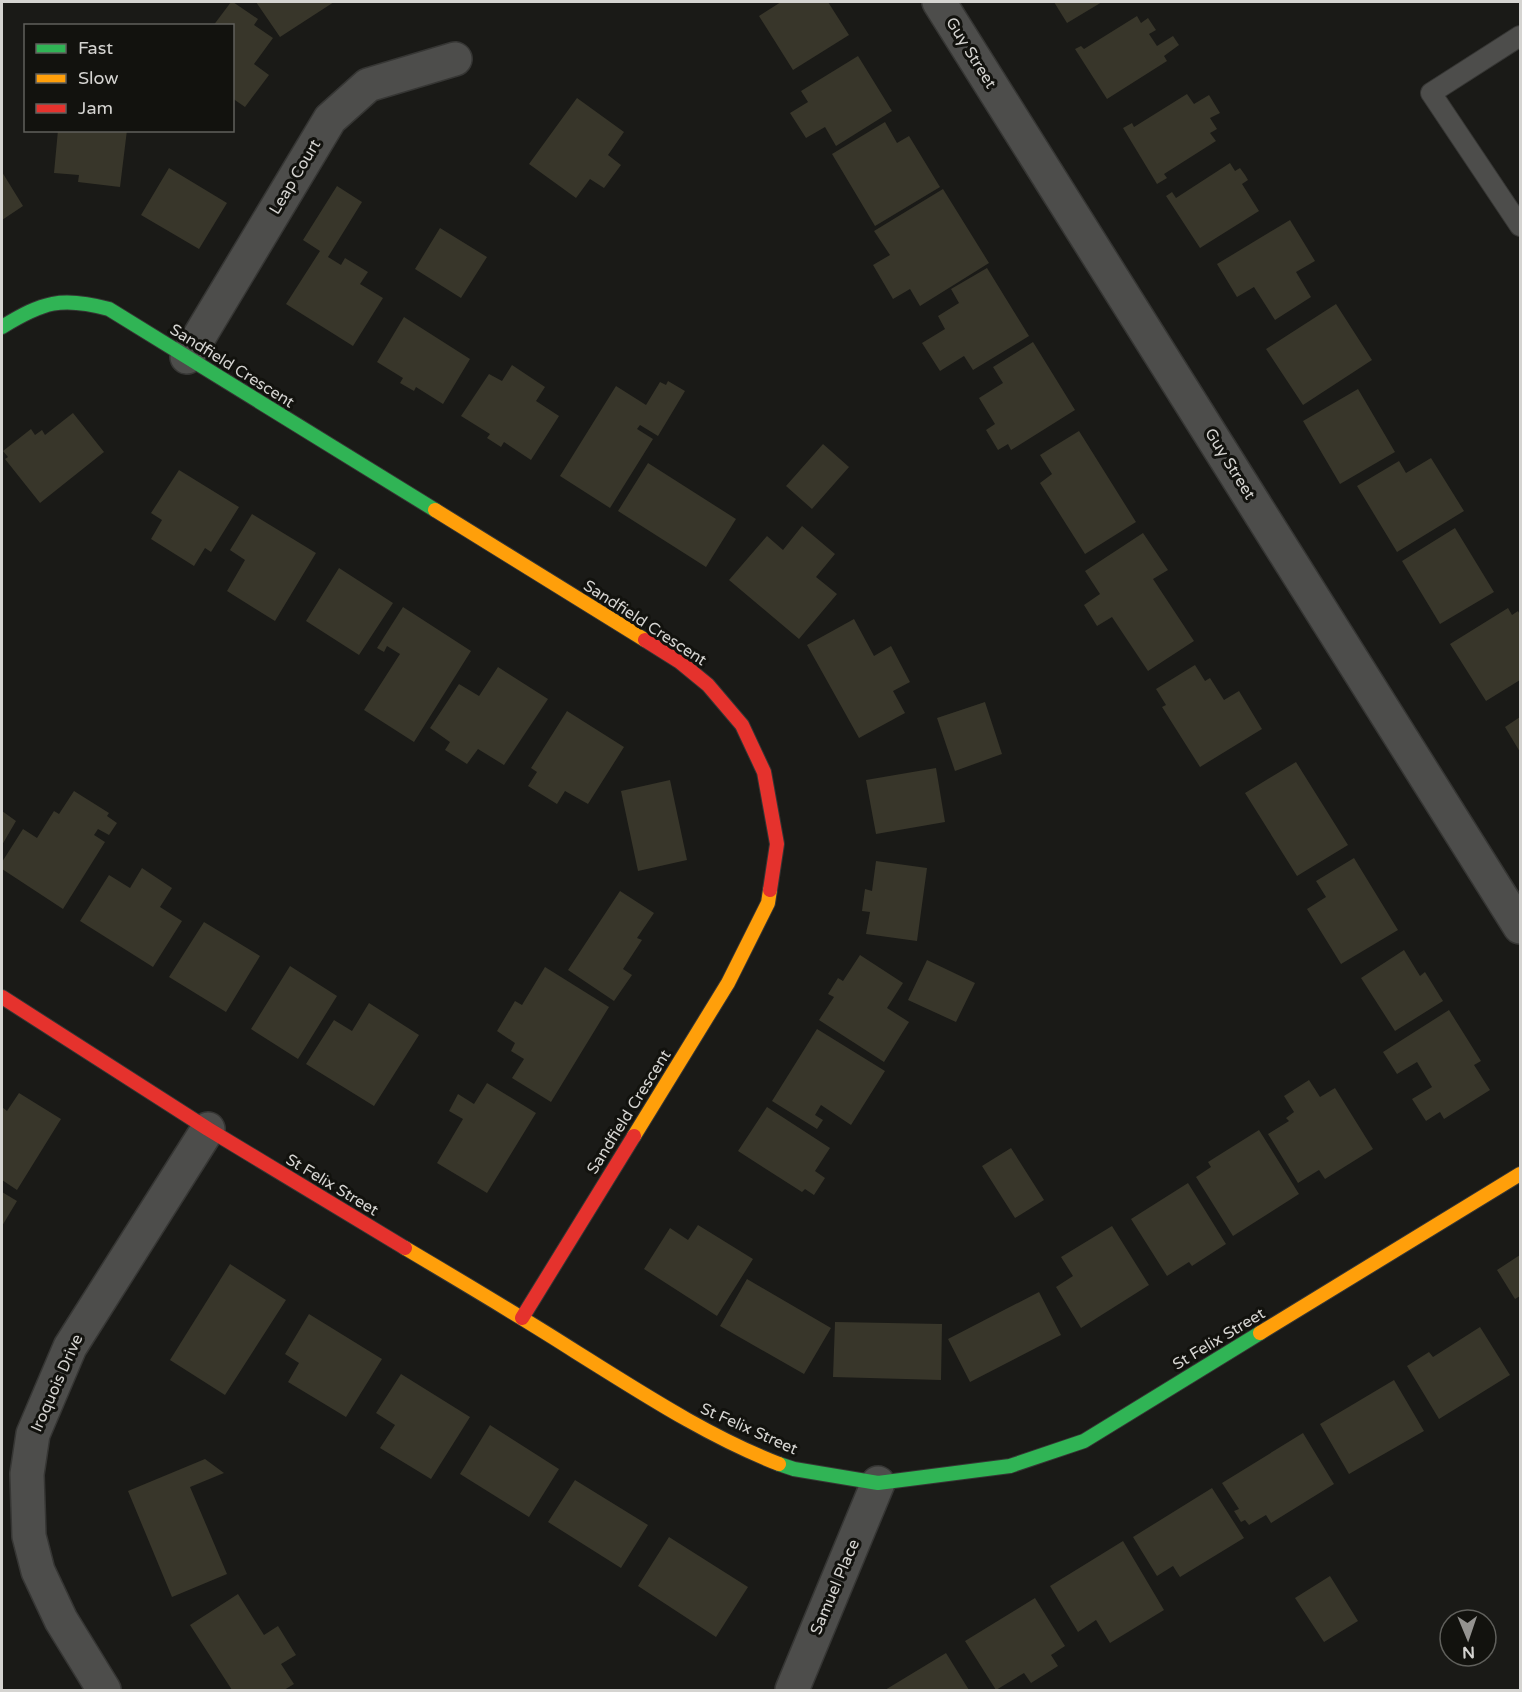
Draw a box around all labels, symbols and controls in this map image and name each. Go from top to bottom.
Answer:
street label: Guy Street [941,14,1001,92]
legend [24,24,234,132]
text: Fast [78,37,113,59]
text: Slow [78,67,119,89]
text: Jam [78,97,113,119]
street label: Leap Court [265,136,325,218]
street label: Sandfield Crescent [166,320,298,412]
street label: Guy Street [1200,425,1260,503]
street label: Sandfield Crescent [580,576,710,670]
street label: Sandfield Crescent [583,1046,675,1178]
street label: St Felix Street [282,1150,382,1220]
street label: St Felix Street [1169,1304,1269,1374]
street label: Iroquois Drive [27,1331,87,1435]
street label: St Felix Street [697,1399,801,1459]
street label: Samuel Place [806,1536,864,1638]
north arrow [1438,1608,1498,1668]
text: N [1462,1642,1475,1662]

